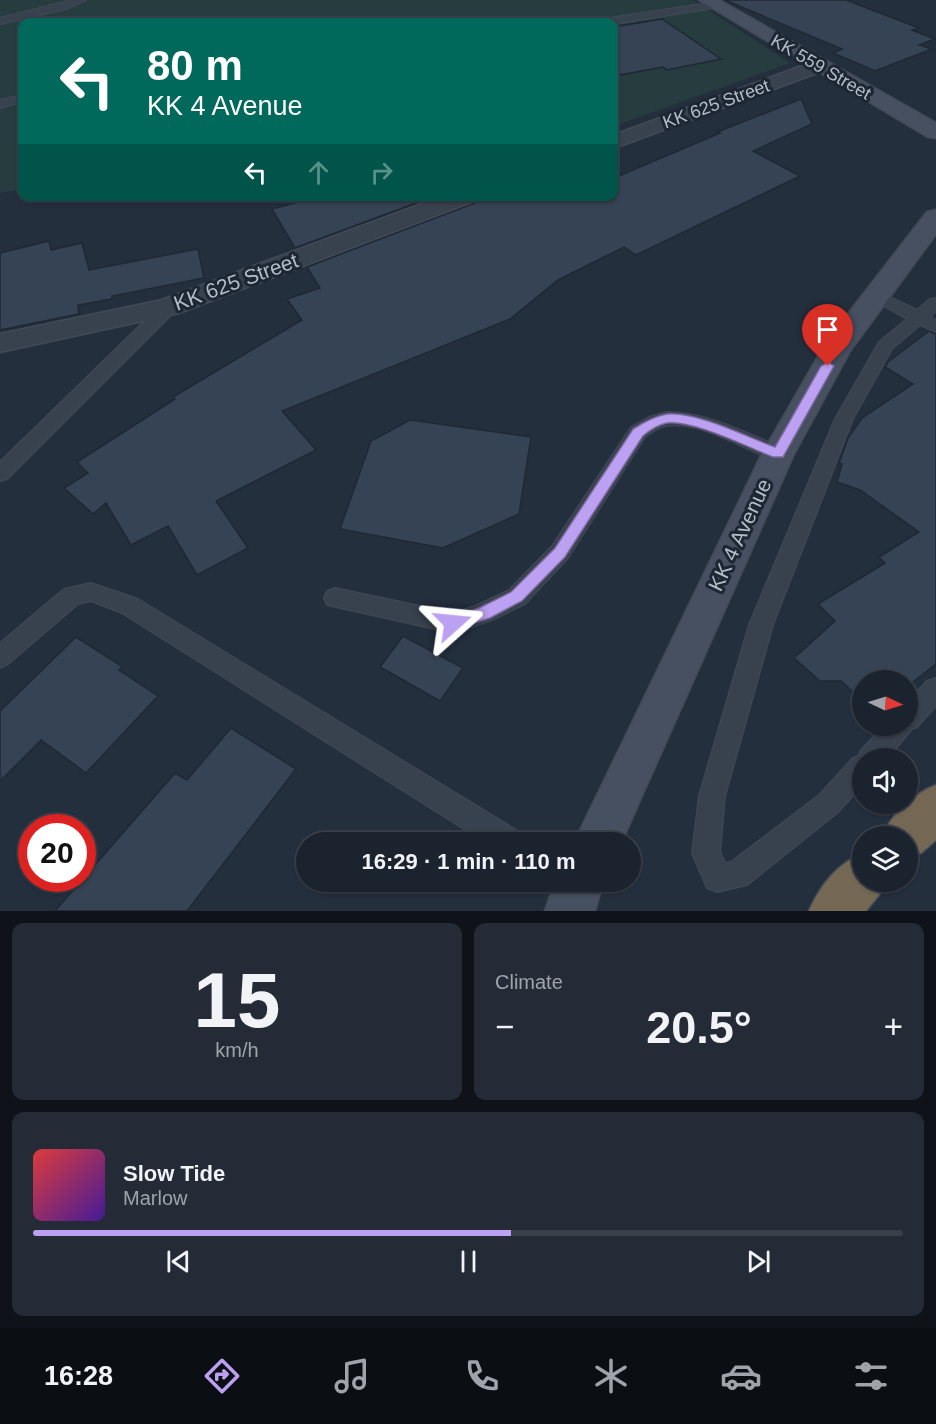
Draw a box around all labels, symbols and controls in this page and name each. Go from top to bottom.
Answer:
street label: KK 559 Street [767,30,875,104]
icon: left [48,42,126,120]
text: 80 m [147,42,243,89]
street label: KK 625 Street [660,75,772,133]
text: KK 4 Avenue [147,91,303,121]
icon: left [239,156,272,189]
icon: ahead [302,156,335,189]
icon: right [365,156,398,189]
street label: KK 625 Street [170,248,301,315]
pin [802,304,853,366]
icon: arrive [811,313,844,346]
street label: KK 4 Avenue [704,475,776,595]
position arrow [421,591,485,655]
north arrow [852,670,918,736]
map controls [852,670,918,892]
button: sound [852,748,918,814]
speed limit sign: 20 [18,814,96,892]
button: layers [852,826,918,892]
text: 16:29 · 1 min · 110 m [362,849,576,874]
text: 15 [194,956,280,1044]
text: Climate [495,971,563,993]
text: 20.5° [646,1002,752,1053]
text: − [495,1008,514,1045]
text: + [884,1008,903,1045]
text: km/h [215,1039,259,1061]
text: Slow Tide [123,1161,225,1186]
text: Marlow [123,1187,187,1209]
icon: previous [162,1245,195,1278]
icon: pause [452,1245,485,1278]
icon: next [742,1245,775,1278]
icon: directions [201,1355,243,1397]
icon: music [331,1355,373,1397]
icon: phone [461,1355,503,1397]
icon: climate [590,1355,632,1397]
icon: car [720,1355,762,1397]
icon: filters [850,1355,892,1397]
text: 16:28 [44,1361,113,1391]

